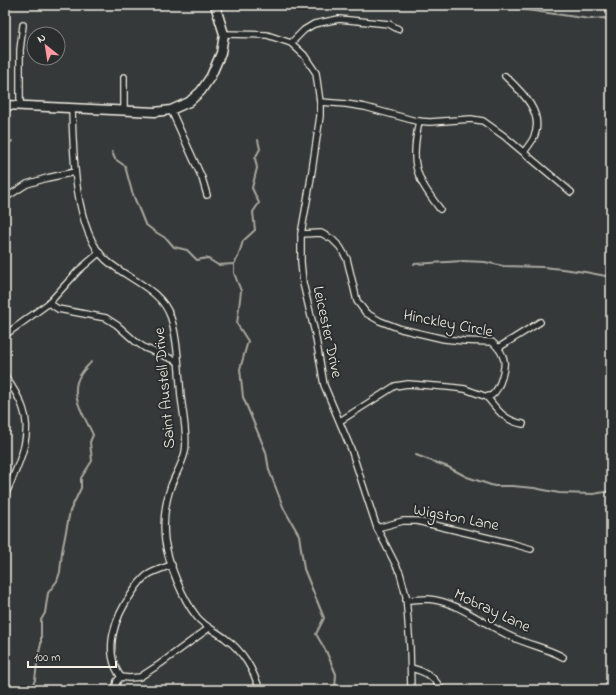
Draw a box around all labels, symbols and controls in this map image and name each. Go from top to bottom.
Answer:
north arrow [26,26,66,66]
text: N [34,29,49,47]
street label: Leicester Drive [306,284,349,381]
street label: Hinckley Circle [401,304,496,345]
street label: Saint Austell Drive [148,326,182,450]
street label: Wigston Lane [411,498,502,538]
street label: Mobray Lane [450,583,535,640]
scale bar [28,643,116,669]
text: 100 m [34,649,61,667]

